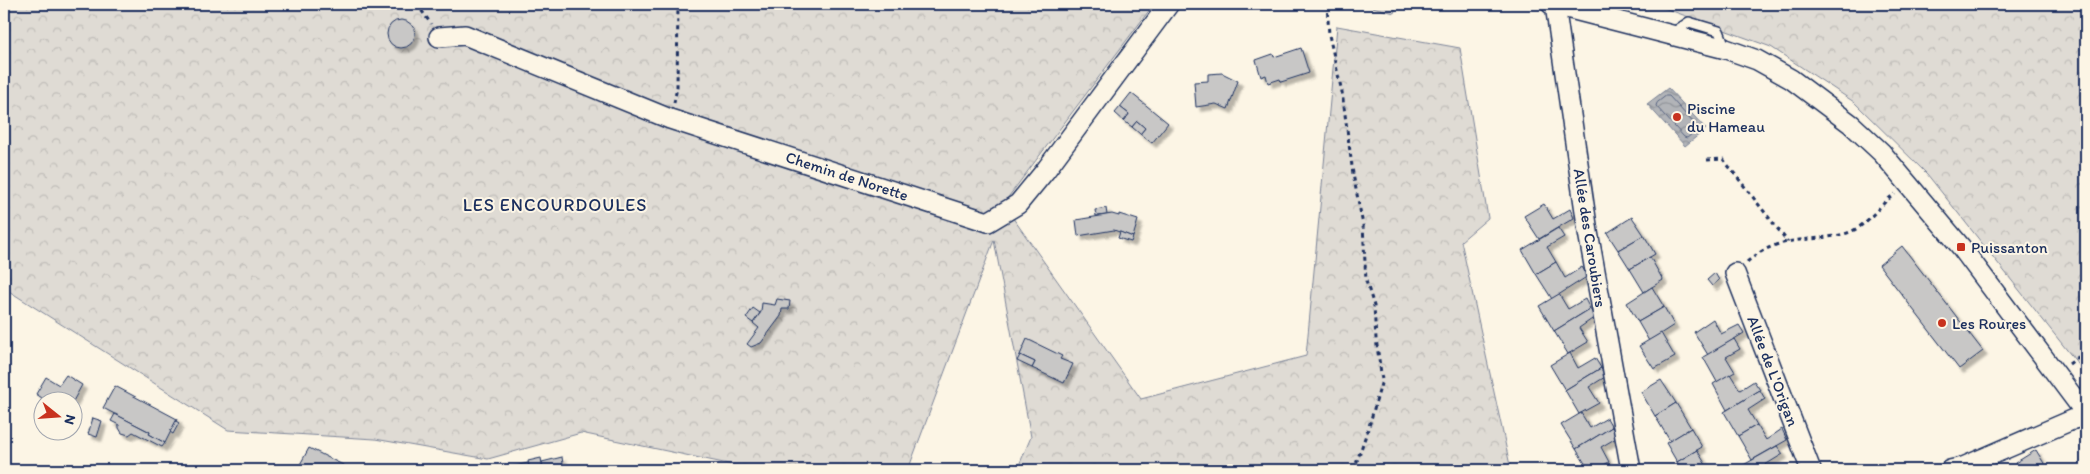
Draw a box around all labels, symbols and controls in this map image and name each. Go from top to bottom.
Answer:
place label: Piscine du Hameau [1687,99,1765,136]
marker: Piscine du Hameau [1671,111,1683,123]
street label: Chemin de Norette [783,147,911,205]
street label: Allée des Caroubiers [1570,167,1610,309]
district label: LES ENCOURDOULES [463,194,647,216]
place label: Puissanton [1971,238,2048,257]
marker: Puissanton [1955,241,1967,253]
street label: Allée de L'Origan [1743,313,1803,429]
place label: Les Roures [1952,314,2026,333]
marker: Les Roures [1936,317,1948,329]
north arrow [32,392,82,442]
text: N [60,413,79,427]

